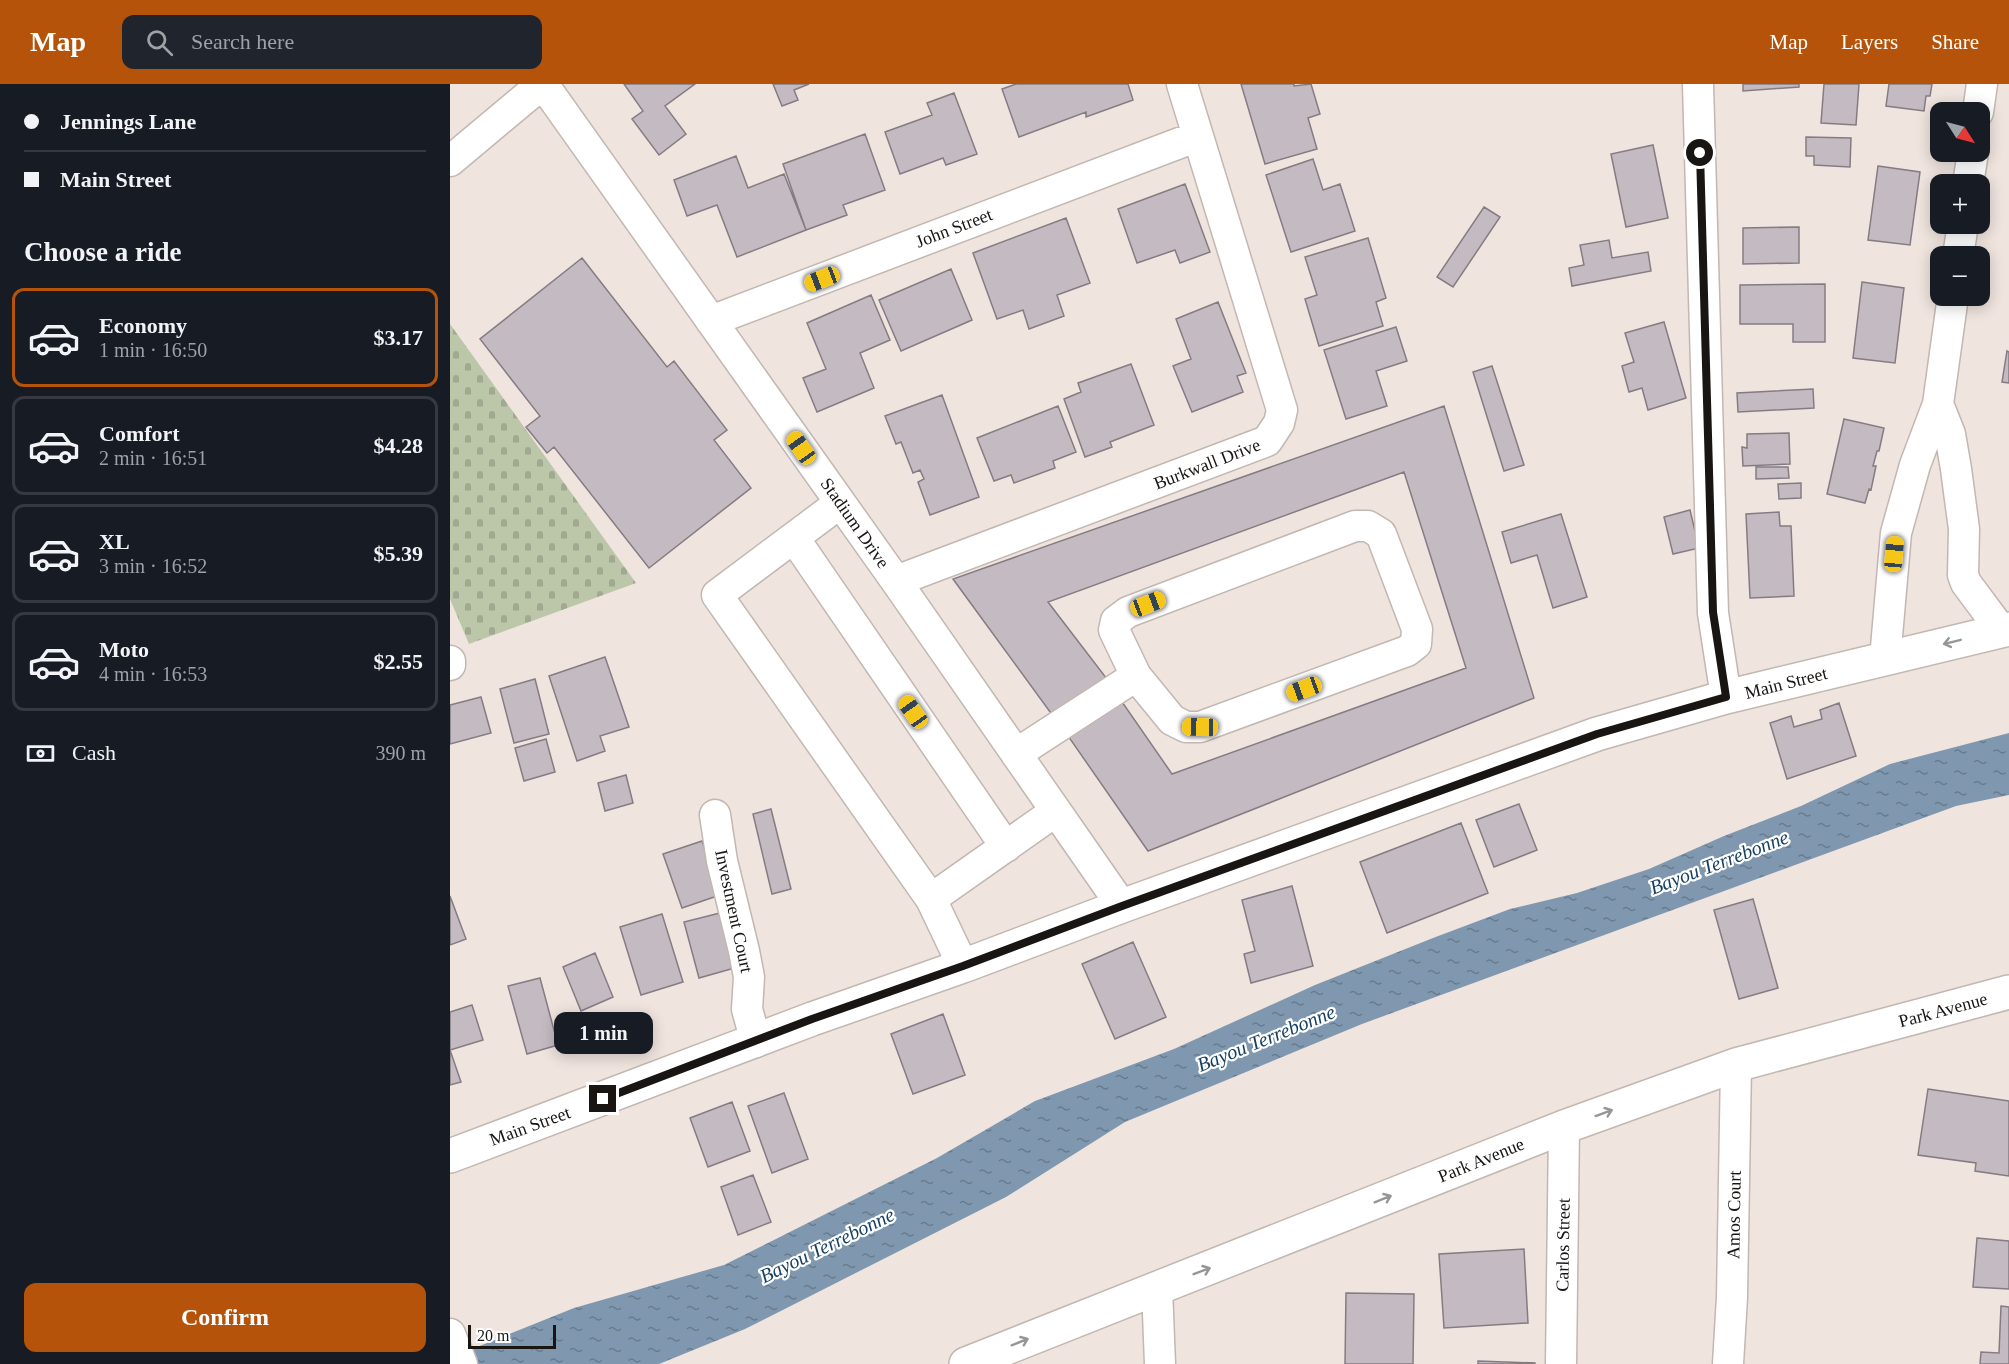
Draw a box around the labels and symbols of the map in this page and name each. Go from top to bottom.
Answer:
north arrow [1930,102,1990,162]
route start [1686,139,1713,166]
street label: John Street [913,204,995,252]
car [802,264,842,294]
car [783,428,819,468]
street label: Burkwall Drive [1151,435,1263,493]
street label: Stadium Drive [817,474,893,572]
car [1883,535,1905,573]
car [1128,589,1168,619]
one-way arrow [1943,637,1962,649]
street label: Main Street [1743,663,1829,703]
car [1284,674,1324,704]
car [895,692,931,732]
car [1182,718,1218,736]
water label: Bayou Terrebonne [1647,825,1792,900]
street label: Investment Court [711,848,757,974]
street label: Park Avenue [1896,989,1990,1031]
water label: Bayou Terrebonne [1194,1000,1339,1077]
callout: 1 min [554,1012,652,1054]
route end [589,1085,616,1112]
street label: Main Street [487,1102,573,1150]
one-way arrow [1594,1106,1613,1117]
street label: Park Avenue [1435,1134,1527,1186]
street label: Amos Court [1723,1171,1745,1259]
one-way arrow [1373,1193,1392,1204]
street label: Carlos Street [1552,1198,1574,1292]
water label: Bayou Terrebonne [756,1203,898,1288]
one-way arrow [1192,1265,1210,1276]
scale bar [468,1322,556,1350]
one-way arrow [1011,1336,1029,1347]

